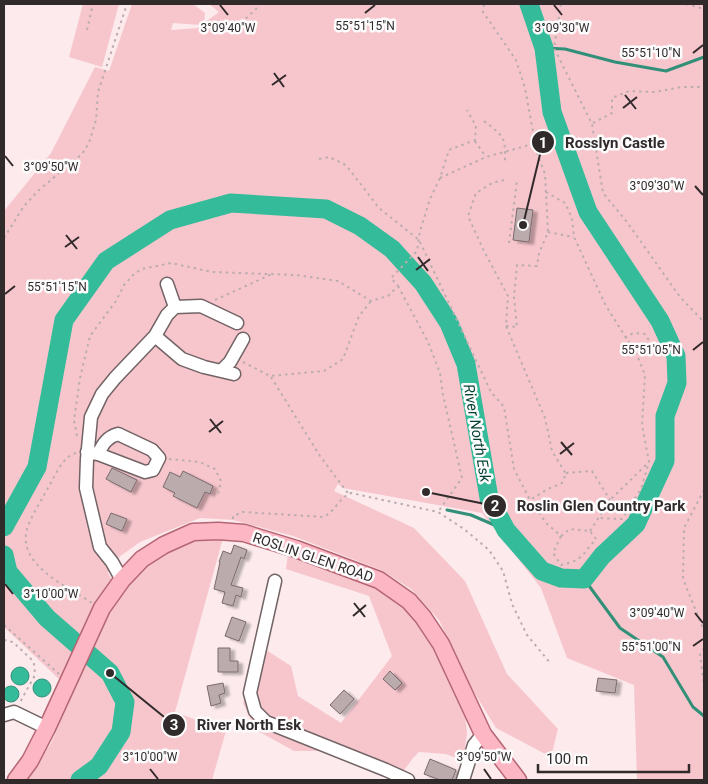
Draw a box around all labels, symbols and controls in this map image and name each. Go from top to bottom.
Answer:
text: 55°51'15"N [335,19,395,33]
text: 3°09'40"W [201,21,256,35]
text: 3°09'30"W [535,21,590,35]
text: 55°51'10"N [621,46,681,60]
callout: Rosslyn Castle [531,127,675,157]
text: 1 [539,134,547,152]
text: Rosslyn Castle [565,134,665,152]
text: 3°09'50"W [24,160,79,174]
text: 3°09'30"W [630,179,685,193]
text: 55°51'15"N [27,280,87,294]
text: 55°51'05"N [621,343,681,357]
water label: River North Esk [460,383,495,484]
callout: Roslin Glen Country Park [482,491,696,521]
text: 2 [491,497,500,515]
text: Roslin Glen Country Park [517,497,686,515]
street label: ROSLIN GLEN ROAD [251,529,375,585]
text: 3°10'00"W [24,587,79,601]
text: 3°09'40"W [630,606,685,620]
text: 55°51'00"N [621,640,681,654]
callout: River North Esk [162,710,312,740]
text: 3 [170,716,178,734]
text: River North Esk [197,716,302,734]
scale bar [538,742,689,774]
text: 3°10'00"W [123,750,178,764]
text: 3°09'50"W [457,750,512,764]
text: 100 m [546,750,588,768]

